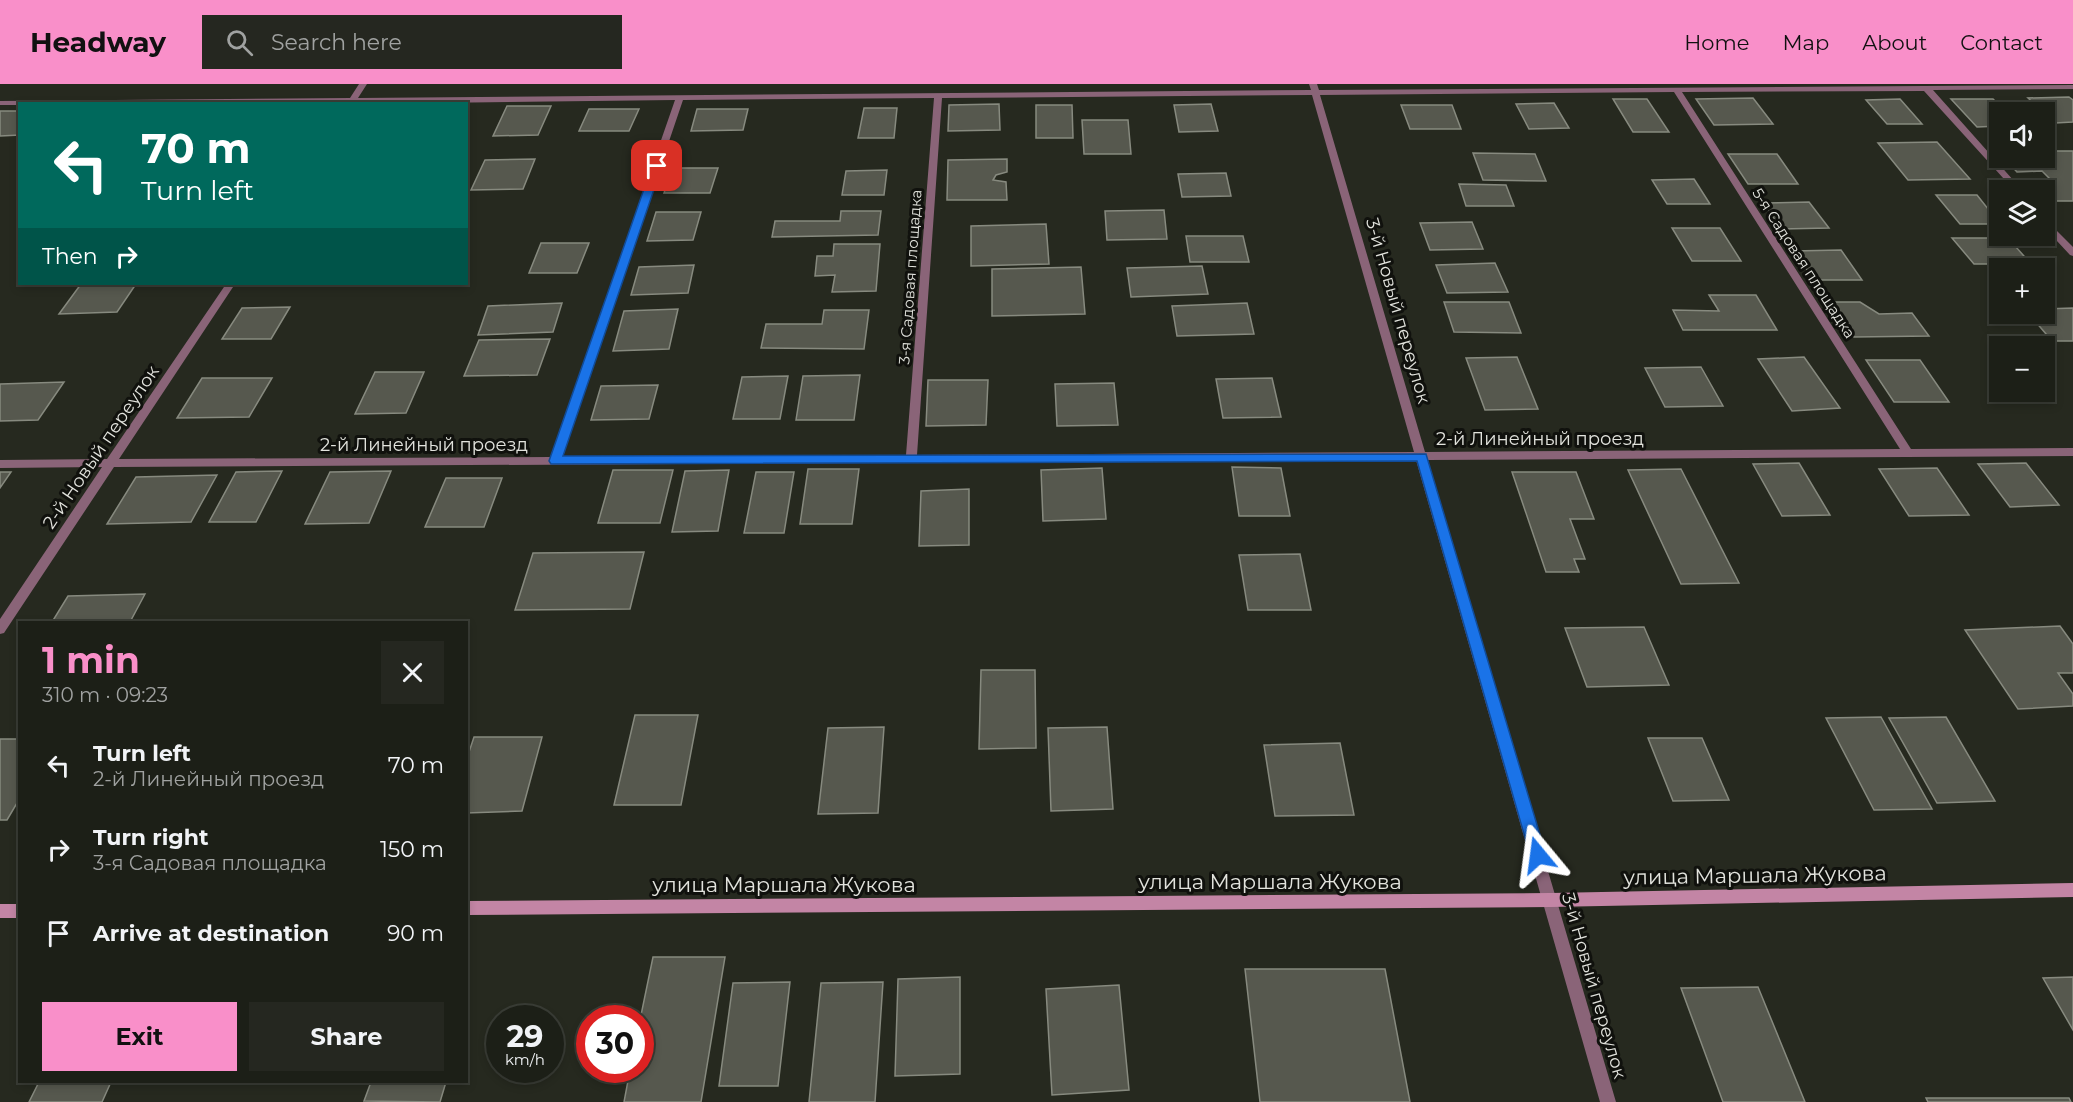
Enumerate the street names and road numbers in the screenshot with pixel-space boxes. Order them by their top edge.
street label: 5-я Садовая площадка [1748,184,1860,342]
street label: 3-я Садовая площадка [894,189,926,365]
street label: 3-й Новый переулок [1361,216,1435,407]
street label: 2-й Новый переулок [38,361,164,533]
street label: 2-й Линейный проезд [1436,428,1644,450]
street label: 2-й Линейный проезд [320,434,528,456]
street label: улица Маршала Жукова [1622,860,1887,890]
street label: улица Маршала Жукова [1137,869,1402,894]
street label: улица Маршала Жукова [651,872,916,897]
street label: 3-й Новый переулок [1557,891,1631,1082]

